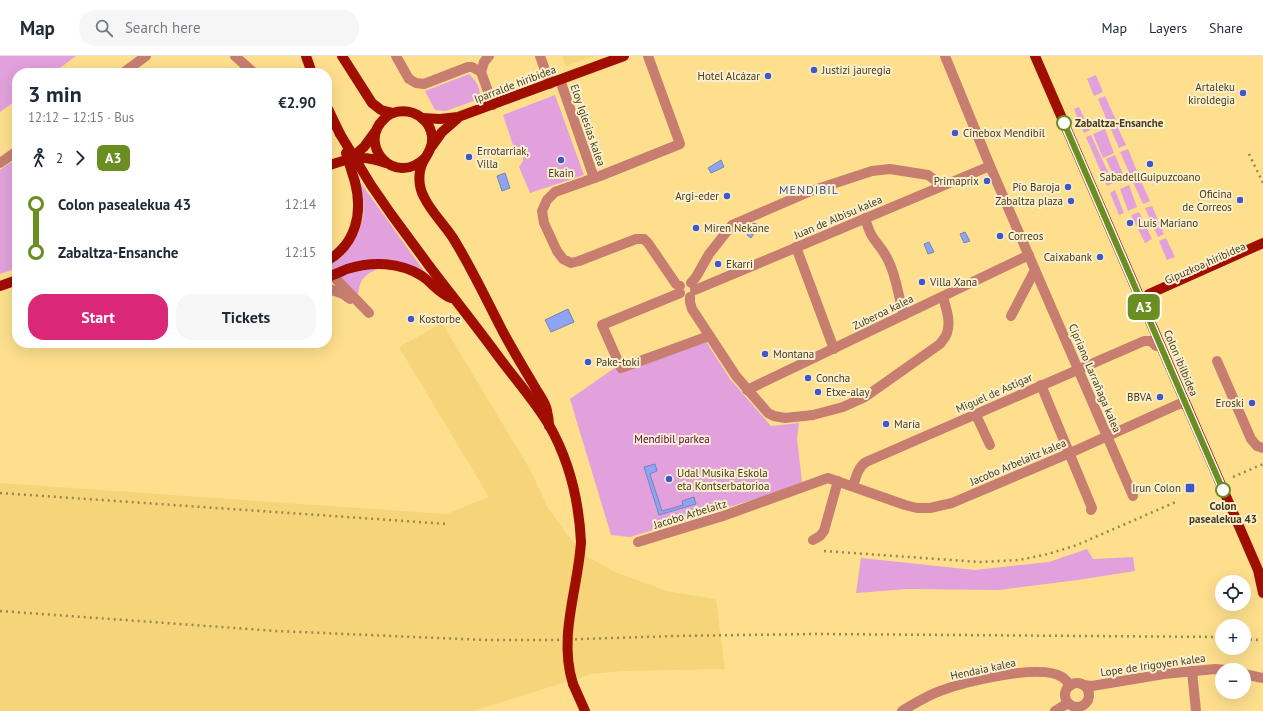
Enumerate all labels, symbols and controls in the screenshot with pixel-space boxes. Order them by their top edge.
search box [79,10,359,46]
text: Map [20,16,55,40]
icon: search [93,17,115,39]
text: Search here [125,18,201,37]
text: Map [1101,19,1127,37]
text: Layers [1149,19,1187,37]
text: Share [1209,19,1243,37]
street label: Iparralde hiribidea [472,62,558,106]
place label: Justizi jauregia [821,63,891,77]
marker: Justizi jauregia [809,65,819,75]
place label: Hotel Alcázar [698,69,760,83]
marker: Hotel Alcázar [763,71,773,81]
text: 3 min [28,80,82,108]
place label: Artaleku kiroldegia [1188,80,1235,107]
street label: Eloy Iglesias kalea [567,82,609,168]
marker: Artaleku kiroldegia [1238,88,1248,98]
text: €2.90 [278,93,316,112]
text: 12:12 – 12:15 · Bus [28,109,134,126]
marker: Zabaltza-Ensanche [1056,115,1072,131]
place label: Zabaltza-Ensanche [1075,116,1164,130]
place label: Cinebox Mendibil [963,126,1046,140]
marker: Cinebox Mendibil [950,128,960,138]
place label: Errotarriak, Villa [476,144,529,171]
icon: walk [28,147,50,169]
icon: forward [69,147,91,169]
text: A3 [105,149,122,167]
text: 2 [56,150,63,167]
marker: Errotarriak, Villa [464,152,474,162]
marker: Ekain [556,155,566,165]
marker: SabadellGuipuzcoano [1145,159,1155,169]
place label: Ekain [548,166,574,180]
place label: SabadellGuipuzcoano [1100,170,1201,184]
place label: Primaprix [934,174,979,188]
marker: Primaprix [982,176,992,186]
place label: Pío Baroja [1013,180,1060,194]
district label: MENDIBIL [779,182,839,197]
marker: Pío Baroja [1063,182,1073,192]
place label: Oficina de Correos [1182,187,1232,214]
place label: Argi-eder [675,189,719,203]
marker: Argi-eder [722,191,732,201]
street label: Juan de Albisu kalea [791,192,884,242]
place label: Zabaltza plaza [995,194,1063,208]
text: Colon pasealekua 43 [58,195,191,214]
marker: Oficina de Correos [1235,195,1245,205]
text: 12:14 [285,196,316,213]
marker: Zabaltza plaza [1066,196,1076,206]
place label: Luis Mariano [1138,216,1198,230]
marker: Luis Mariano [1125,218,1135,228]
place label: Miren Nekane [704,221,770,235]
marker: Miren Nekane [691,223,701,233]
place label: Correos [1008,229,1044,243]
marker: Correos [995,231,1005,241]
street label: Gipuzkoa hiribidea [1162,239,1248,287]
text: Zabaltza-Ensanche [58,243,178,262]
text: 12:15 [285,244,316,261]
place label: Caixabank [1044,250,1093,264]
marker: Caixabank [1095,252,1105,262]
place label: Ekarri [726,257,753,271]
marker: Ekarri [713,259,723,269]
place label: Villa Xana [929,275,977,289]
marker: Villa Xana [917,277,927,287]
street label: Zuberoa kalea [850,291,916,333]
button: Start [28,294,168,340]
button: Tickets [176,294,316,340]
line badge: A3 [1126,294,1162,320]
text: A3 [1136,298,1152,316]
place label: Kostorbe [419,312,461,326]
marker: Kostorbe [406,314,416,324]
street label: Cipriano Larrañaga kalea [1066,322,1124,434]
street label: Colon ibilbidea [1161,328,1201,398]
place label: Montana [773,347,814,361]
marker: Montana [760,349,770,359]
place label: Pake-toki [596,355,640,369]
marker: Pake-toki [583,357,593,367]
street label: Miguel de Astigar [954,370,1035,416]
place label: Concha [816,371,850,385]
marker: Concha [803,373,813,383]
place label: Etxe-alay [826,385,871,399]
marker: Etxe-alay [813,387,823,397]
place label: BBVA [1127,390,1153,404]
marker: BBVA [1155,392,1165,402]
place label: Eroski [1216,396,1244,410]
marker: Eroski [1247,398,1257,408]
place label: María [894,417,920,431]
marker: María [881,419,891,429]
park label: Mendibil parkea [634,432,710,446]
street label: Jacobo Arbelaitz kalea [967,435,1068,489]
place label: Udal Musika Eskola eta Kontserbatorioa [677,466,769,493]
marker: Udal Musika Eskola eta Kontserbatorioa [664,474,674,484]
place label: Irun Colon [1132,481,1181,495]
marker: Irun Colon [1184,482,1196,494]
marker: Colon pasealekua 43 [1215,482,1231,498]
street label: Jacobo Arbelaitz [651,496,728,532]
place label: Colon pasealekua 43 [1189,499,1257,526]
map controls [1215,575,1251,699]
button: locate [1215,575,1251,611]
button: + [1215,619,1251,655]
street label: Lope de Irigoyen kalea [1100,651,1206,679]
street label: Hendaia kalea [949,655,1017,683]
button: − [1215,663,1251,699]

